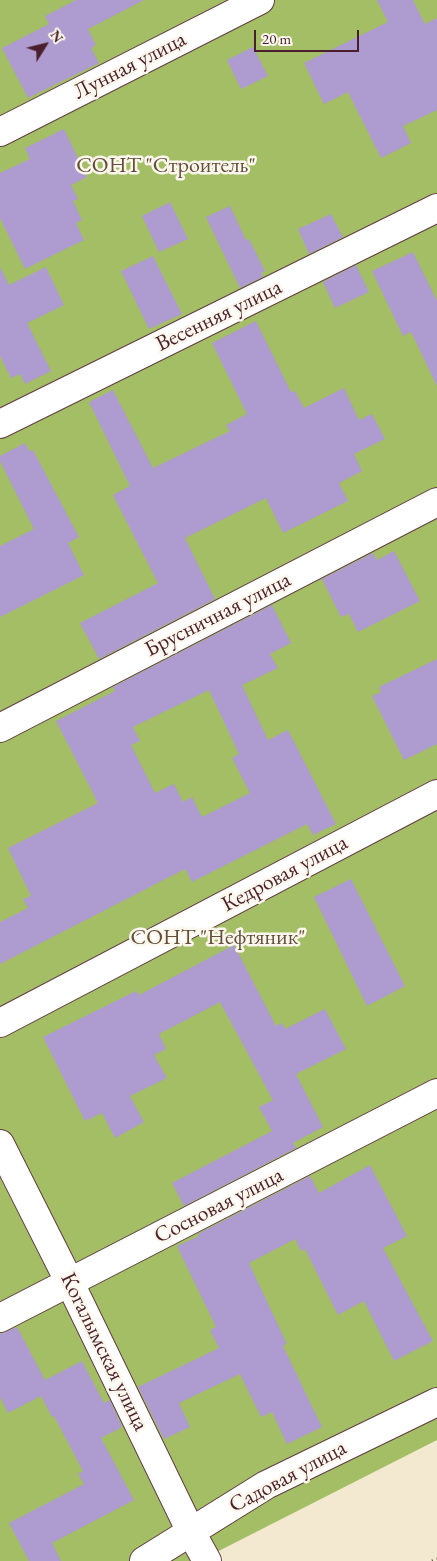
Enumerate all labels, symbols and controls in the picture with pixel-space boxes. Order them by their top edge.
north arrow [20,20,70,70]
scale bar [257,20,362,52]
text: N [47,26,68,46]
street label: Лунная улица [69,26,191,106]
text: 20 m [262,29,291,48]
park label: СОНТ "Строитель" [76,153,256,179]
street label: Весенняя улица [152,274,286,358]
street label: Брусничная улица [141,567,295,663]
street label: Кедровая улица [218,830,352,918]
park label: СОНТ "Нефтяник" [131,925,305,951]
street label: Сосновая улица [150,1162,288,1250]
street label: Когалымская улица [54,1269,154,1435]
street label: Садовая улица [225,1435,351,1519]

